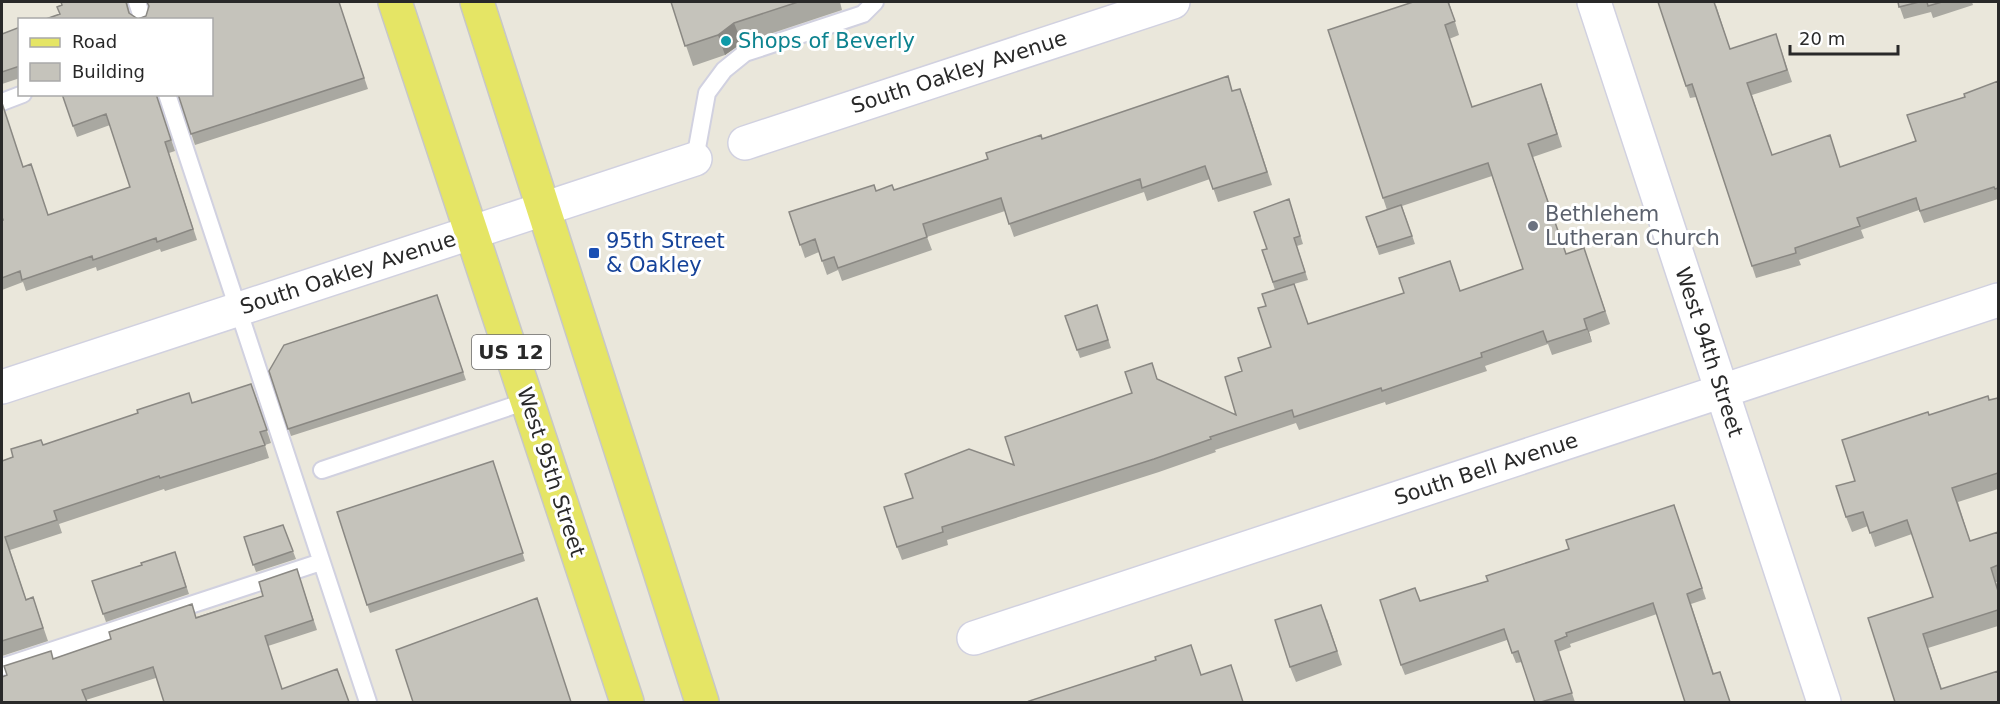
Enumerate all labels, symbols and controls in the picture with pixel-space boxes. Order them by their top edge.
legend [18,18,213,96]
scale bar [1790,18,1898,56]
street label: South Oakley Avenue [848,26,1070,118]
text: 20 m [1799,28,1845,49]
place label: Shops of Beverly [738,29,915,53]
text: Road [72,31,117,52]
marker: Shops of Beverly [719,34,733,48]
text: Building [72,61,145,82]
place label: Bethlehem Lutheran Church [1545,202,1720,250]
marker: Bethlehem Lutheran Church [1526,219,1540,233]
street label: South Oakley Avenue [237,227,459,319]
place label: 95th Street & Oakley [606,229,725,277]
marker: 95th Street & Oakley [587,246,601,260]
street label: West 94th Street [1670,264,1748,440]
road number: US 12 [472,335,550,369]
street label: West 95th Street [512,384,590,560]
street label: South Bell Avenue [1391,428,1581,510]

